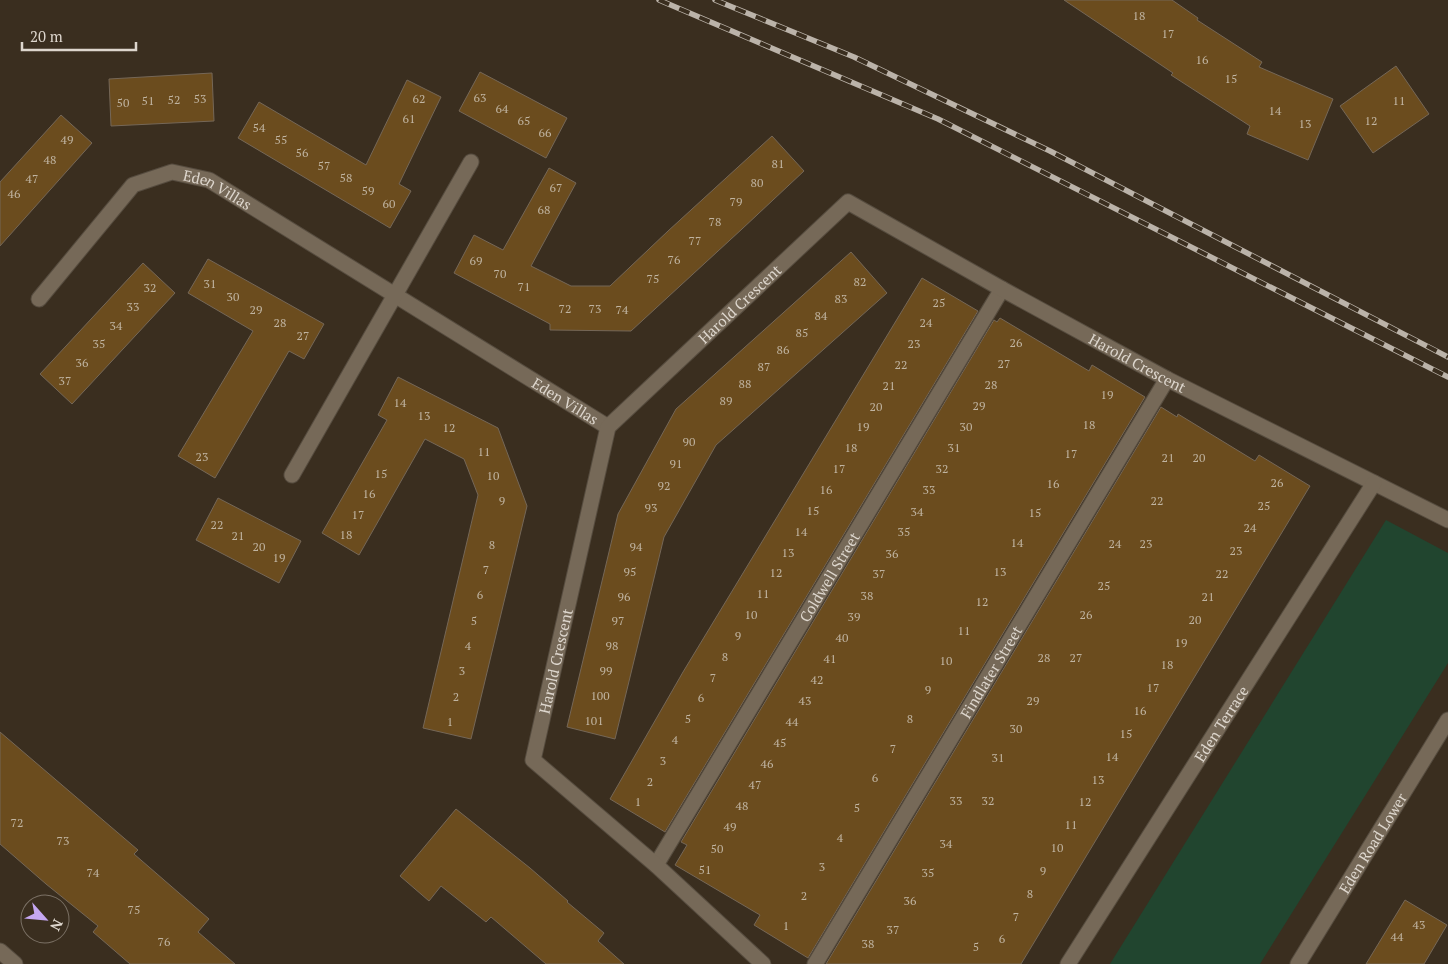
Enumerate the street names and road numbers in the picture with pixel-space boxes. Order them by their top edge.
street label: Eden Villas [181,165,256,214]
street label: Harold Crescent [693,259,786,348]
street label: Harold Crescent [1086,328,1190,397]
street label: Eden Villas [529,373,602,429]
street label: Coldwell Street [794,528,864,626]
street label: Harold Crescent [534,606,577,716]
street label: Findlater Street [955,621,1027,722]
street label: Eden Terrace [1189,682,1253,765]
street label: Eden Road Lower [1334,789,1411,897]

